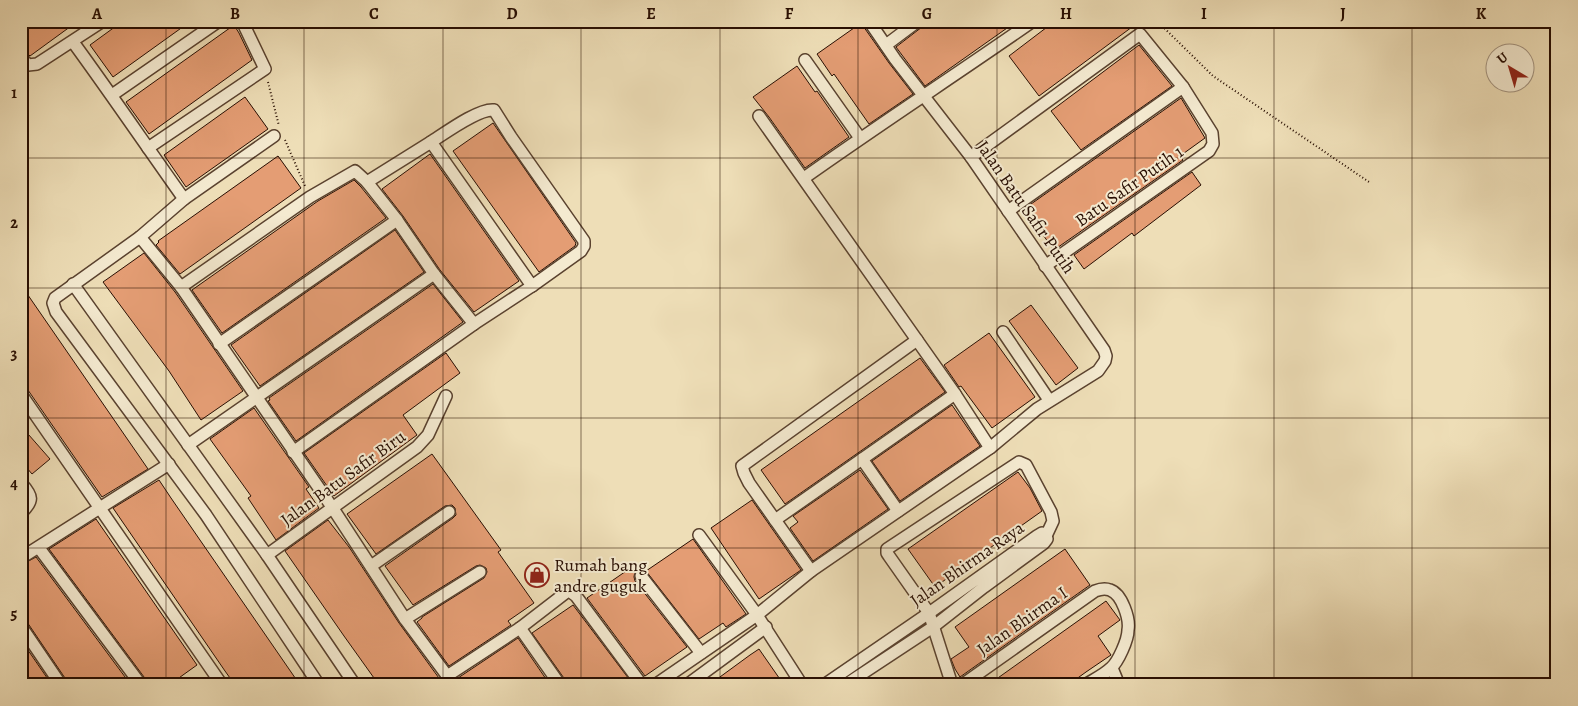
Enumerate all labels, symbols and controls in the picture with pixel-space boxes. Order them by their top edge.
text: A [91,3,103,25]
text: B [230,3,240,25]
text: C [369,3,379,25]
text: D [506,3,518,25]
text: E [646,3,656,25]
text: F [785,3,794,25]
text: G [922,3,932,25]
text: H [1060,3,1072,25]
text: I [1201,3,1207,25]
text: J [1340,3,1346,25]
text: K [1476,3,1487,25]
north arrow [1486,42,1536,92]
text: U [1493,48,1512,68]
text: 1 [11,82,17,104]
street label: Jalan Batu Safir Putih [971,136,1081,279]
street label: Batu Safir Putih 1 [1070,140,1188,232]
text: 2 [10,212,18,234]
text: 3 [11,343,18,365]
street label: Jalan Batu Safir Biru [276,424,411,532]
text: 4 [10,473,18,495]
street label: Jalan Bhirma Raya [905,515,1029,612]
place label: Rumah bang andre guguk [554,553,647,598]
shop icon: Rumah bang andre guguk [524,562,550,588]
street label: Jalan Bhirma I [972,581,1072,661]
text: 5 [11,603,18,625]

